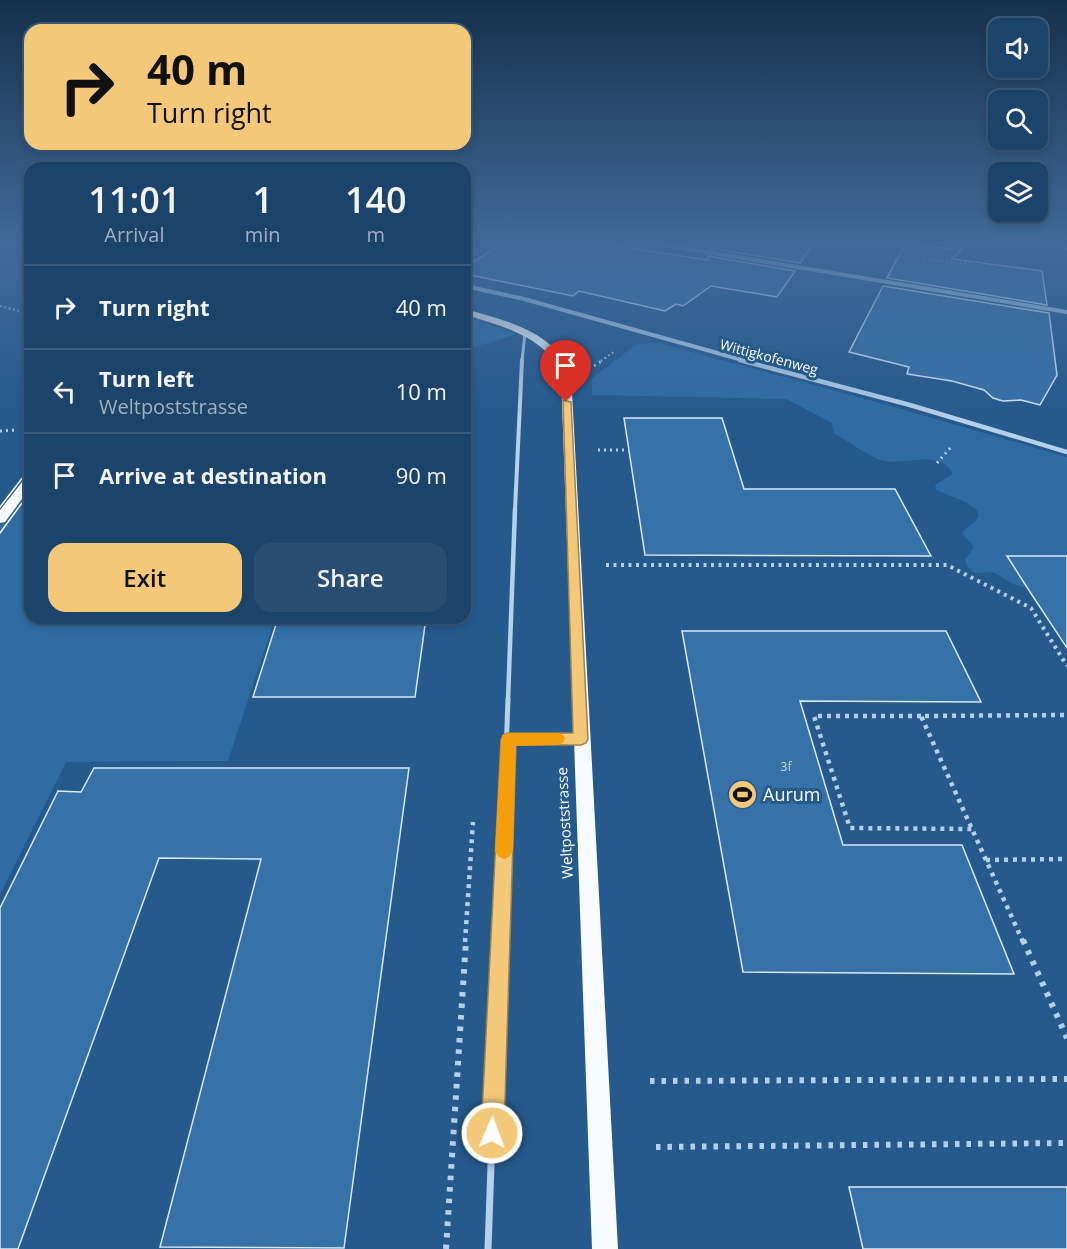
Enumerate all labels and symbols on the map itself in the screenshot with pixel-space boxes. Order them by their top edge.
street label: Wittigkofenweg [718,334,821,379]
pin [540,340,591,402]
house number: 3f [781,758,792,775]
street label: Weltpoststrasse [551,767,577,879]
sports icon: Aurum [726,779,758,811]
place label: Aurum [763,782,820,806]
position arrow [460,1101,524,1165]

